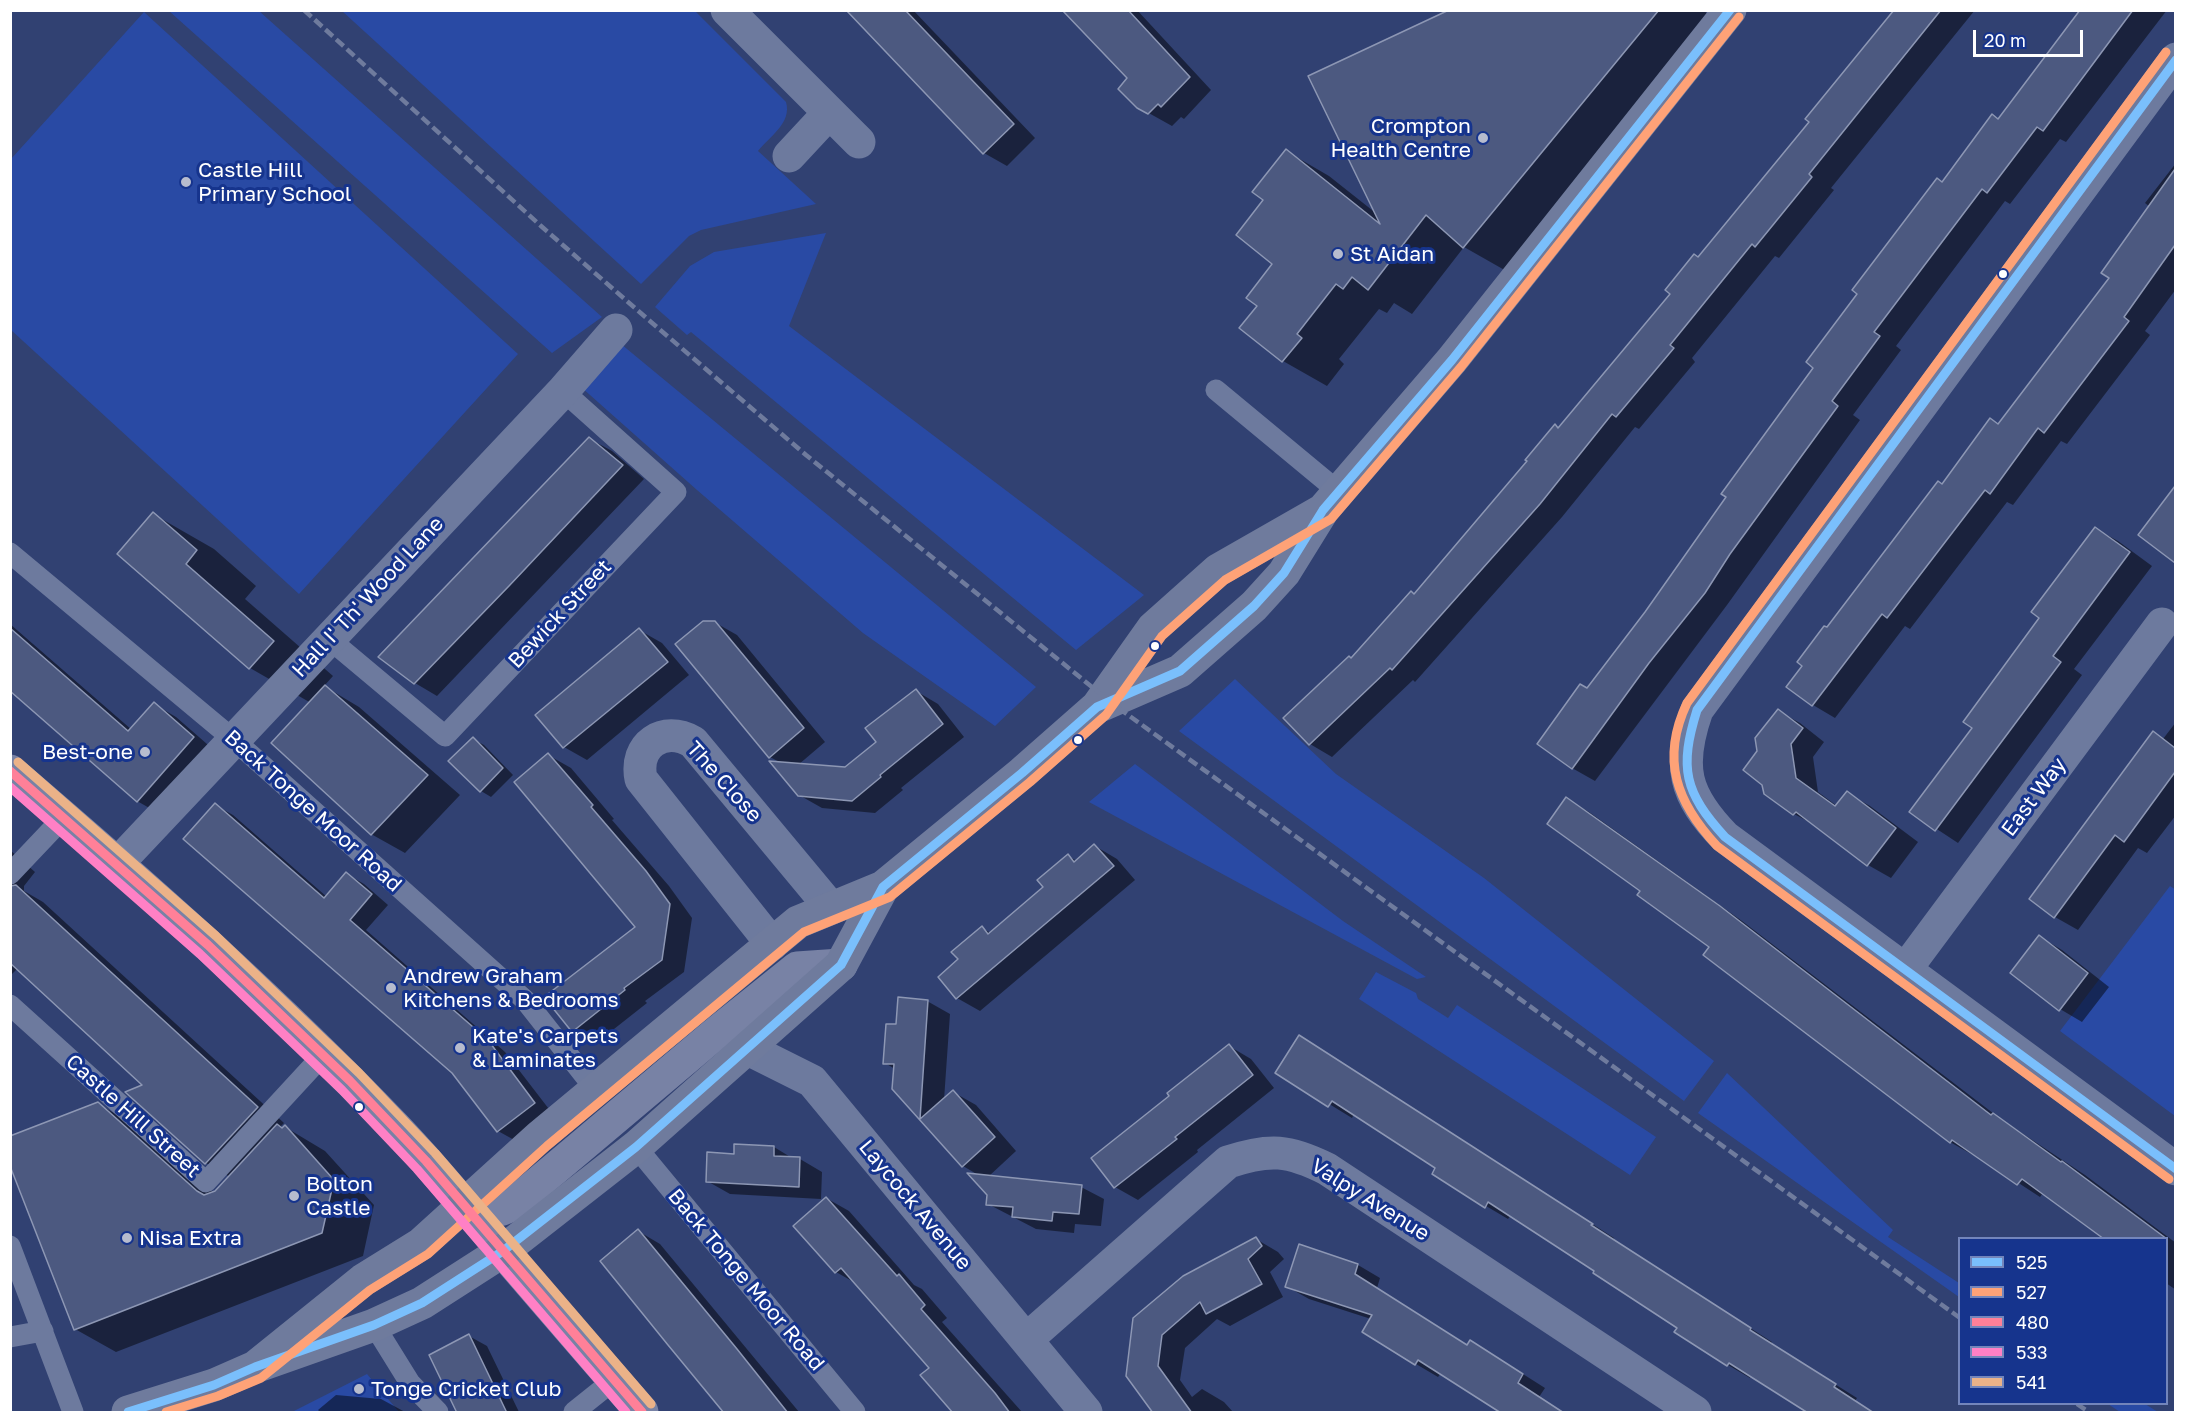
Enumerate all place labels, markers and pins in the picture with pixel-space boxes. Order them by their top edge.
place label: Crompton Health Centre [1330,113,1471,163]
marker: Crompton Health Centre [1476,131,1490,145]
place label: Castle Hill Primary School [198,157,352,207]
marker: Castle Hill Primary School [179,175,193,189]
place label: St Aidan [1350,241,1434,267]
marker: St Aidan [1331,247,1345,261]
unlabelled marker [1997,268,2009,280]
unlabelled marker [1149,640,1161,652]
unlabelled marker [1072,734,1084,746]
place label: Best-one [42,739,133,765]
marker: Best-one [138,745,152,759]
place label: Andrew Graham Kitchens & Bedrooms [403,963,619,1013]
marker: Andrew Graham Kitchens & Bedrooms [384,981,398,995]
place label: Kate's Carpets & Laminates [472,1023,618,1073]
marker: Kate's Carpets & Laminates [453,1041,467,1055]
unlabelled marker [353,1101,365,1113]
place label: Bolton Castle [306,1171,373,1221]
marker: Bolton Castle [287,1189,301,1203]
place label: Nisa Extra [139,1225,242,1251]
marker: Nisa Extra [120,1231,134,1245]
place label: Tonge Cricket Club [371,1376,561,1402]
marker: Tonge Cricket Club [352,1382,366,1396]

